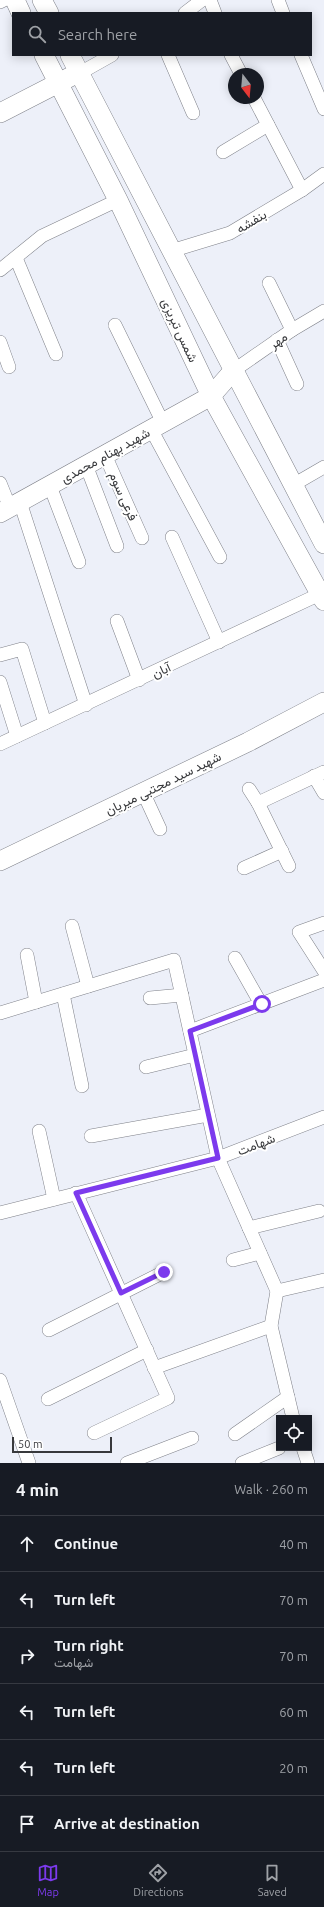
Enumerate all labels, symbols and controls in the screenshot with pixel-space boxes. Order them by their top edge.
search box [12,12,312,56]
icon: search [26,23,48,45]
text: Search here [58,26,137,43]
north arrow [228,68,264,104]
street label: بنفشه [234,207,269,236]
street label: شمس تبریزی [157,296,201,365]
street label: مهر [266,329,291,353]
street label: شهید بهنام محمدی [58,425,153,487]
street label: فرعی سوم [105,469,141,523]
street label: آبان [149,659,174,682]
street label: شهید سید مجتبی میریان [103,749,224,819]
route start [253,995,271,1013]
street label: شهامت [235,1130,277,1159]
route end [155,1263,173,1281]
map controls [276,1415,312,1451]
button: locate [276,1415,312,1451]
scale bar [12,1435,112,1454]
text: 50 m [18,1438,42,1450]
text: 4 min [16,1480,59,1499]
text: Walk · 260 m [234,1482,308,1496]
icon: ahead [16,1533,38,1555]
text: Continue [54,1535,118,1552]
text: 40 m [279,1537,308,1551]
icon: left [16,1589,38,1611]
text: Turn left [54,1591,115,1608]
text: 70 m [279,1593,308,1607]
text: Turn right [54,1637,124,1654]
icon: right [16,1645,38,1667]
text: 70 m [279,1649,308,1663]
text: شهامت [54,1655,93,1669]
icon: left [16,1701,38,1723]
text: Turn left [54,1703,115,1720]
text: 60 m [279,1705,308,1719]
icon: left [16,1757,38,1779]
text: Turn left [54,1759,115,1776]
text: 20 m [279,1761,308,1775]
icon: arrive [16,1813,38,1835]
text: Arrive at destination [54,1815,200,1832]
tab: Map [37,1862,59,1898]
tab: Directions [133,1862,183,1898]
tab: Saved [258,1862,287,1898]

